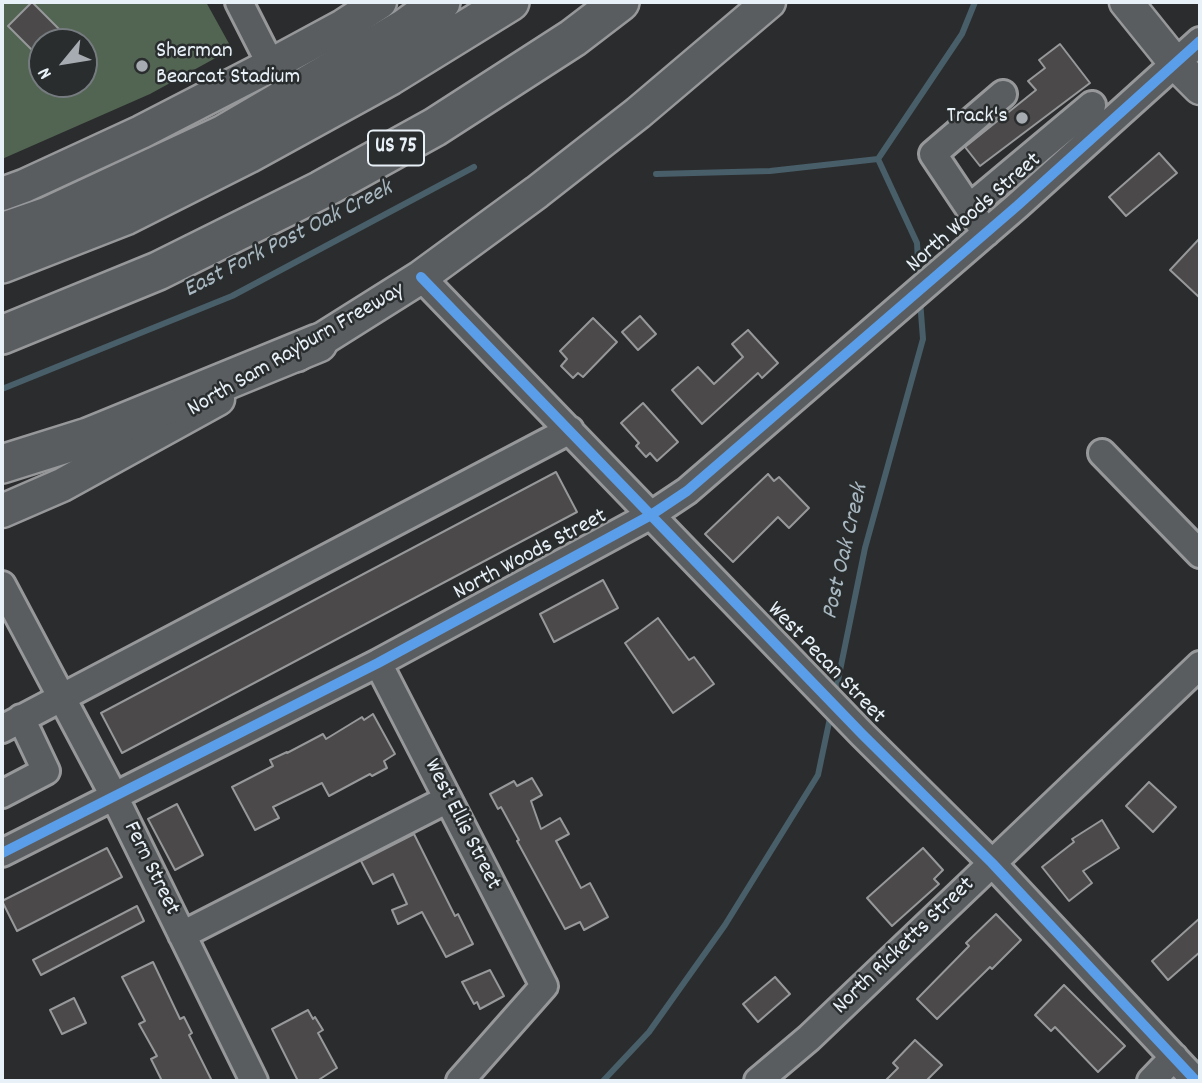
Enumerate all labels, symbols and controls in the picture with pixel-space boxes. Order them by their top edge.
north arrow [28,28,98,98]
place label: Sherman Bearcat Stadium [156,39,300,93]
marker: Sherman Bearcat Stadium [134,58,150,74]
text: N [32,62,60,84]
place label: Track's [947,104,1008,132]
marker: Track's [1014,110,1030,126]
road number: US 75 [368,130,424,166]
street label: North Woods Street [902,148,1048,280]
water label: East Fork Post Oak Creek [180,176,398,306]
street label: North Sam Rayburn Freeway [184,278,410,424]
water label: Post Oak Creek [817,481,877,623]
street label: North Woods Street [450,504,612,608]
street label: West Pecan Street [760,597,890,731]
street label: West Ellis Street [416,755,506,895]
street label: Fern Street [116,818,184,920]
street label: North Ricketts Street [828,872,982,1022]

